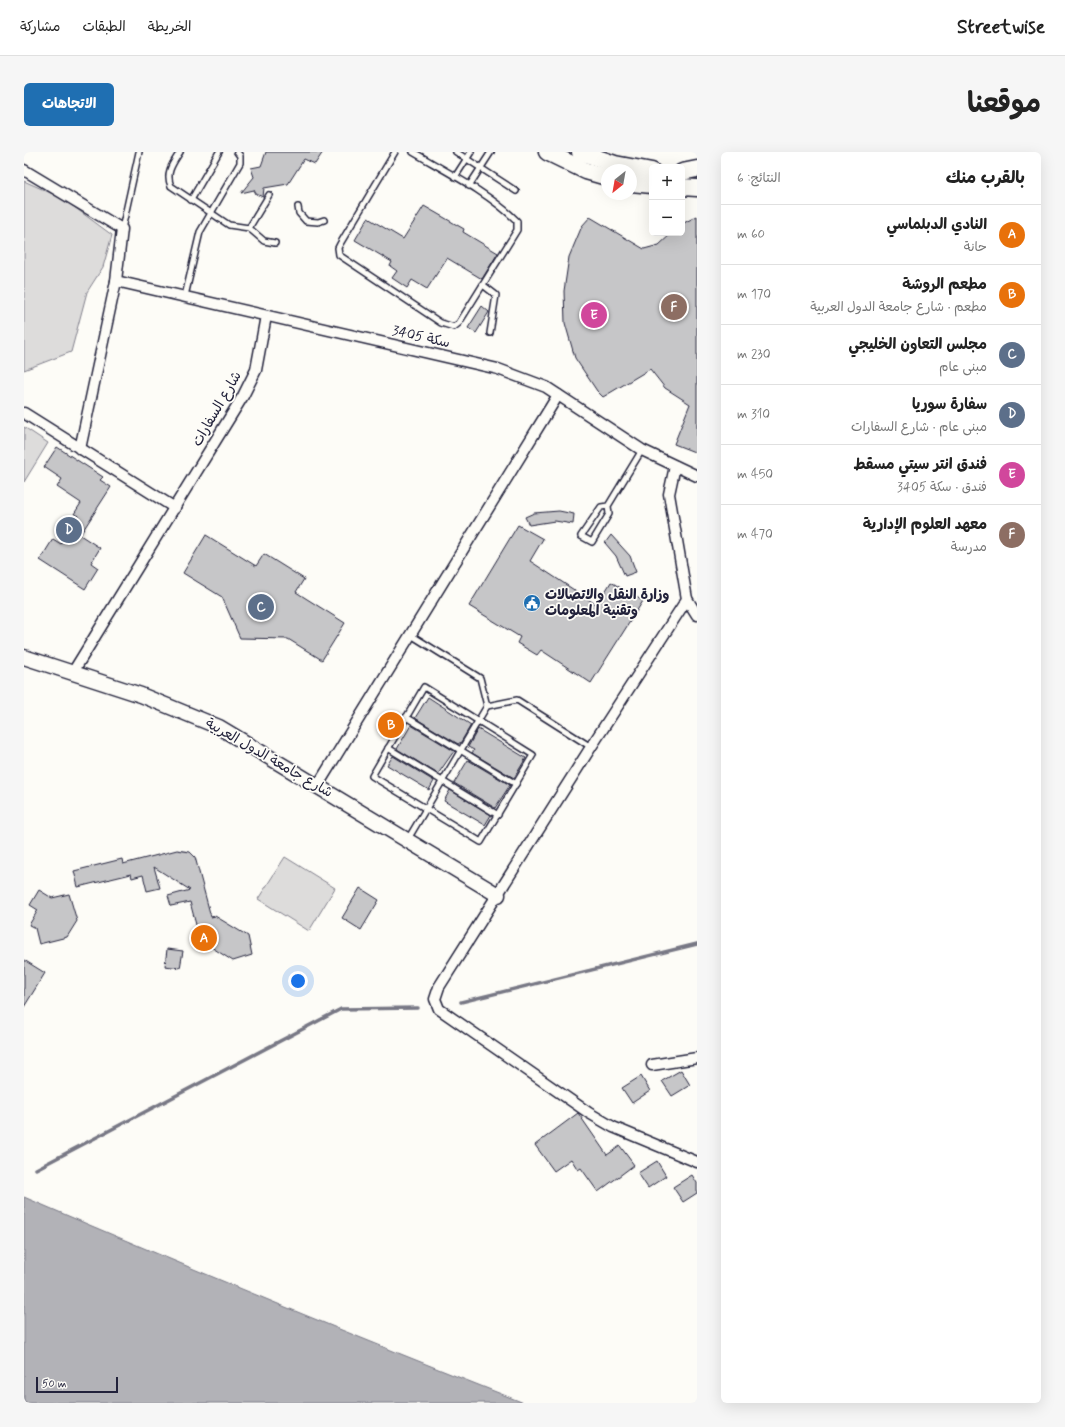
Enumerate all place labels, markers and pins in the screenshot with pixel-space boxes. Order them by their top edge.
pin: F [661,292,687,322]
pin: E [581,300,607,330]
pin: D [56,515,82,545]
place label: وزارة النقل والاتصالات وتقنية المعلومات [545,586,669,620]
pin: C [248,592,274,622]
public building icon: وزارة النقل والاتصالات وتقنية المعلومات [522,593,542,613]
pin: B [378,710,404,740]
pin: A [191,923,217,953]

